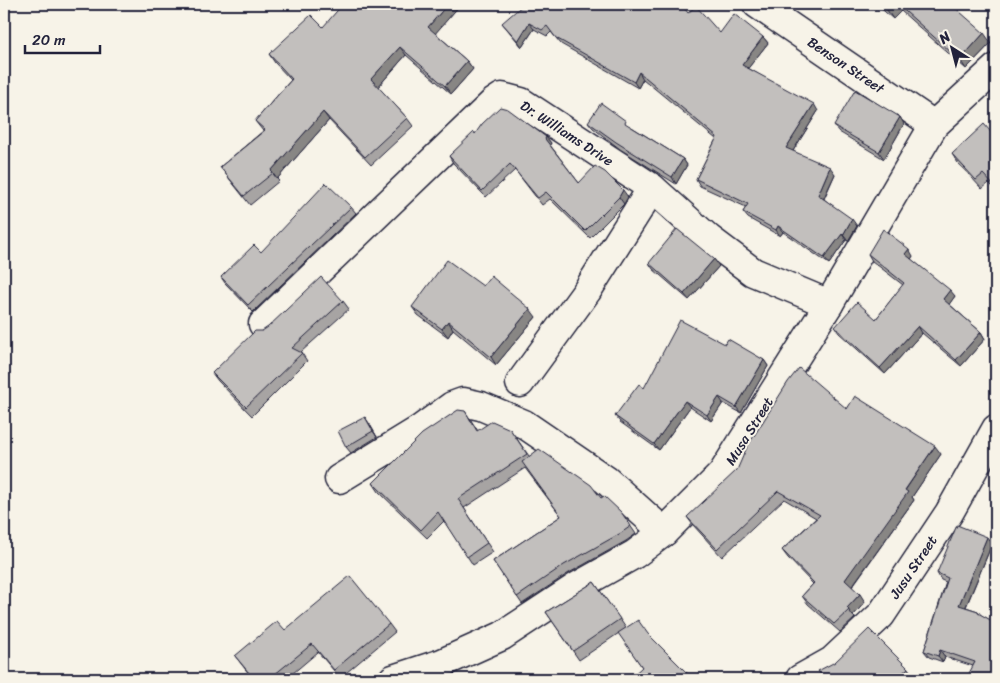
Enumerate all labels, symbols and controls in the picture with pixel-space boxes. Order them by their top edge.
scale bar [25,22,100,54]
north arrow [928,22,978,72]
text: N [933,25,956,51]
text: 20 m [32,27,66,53]
street label: Benson Street [802,30,891,101]
street label: Dr. Williams Drive [515,94,618,173]
street label: Musa Street [718,392,780,470]
street label: Jusu Street [882,530,944,605]

